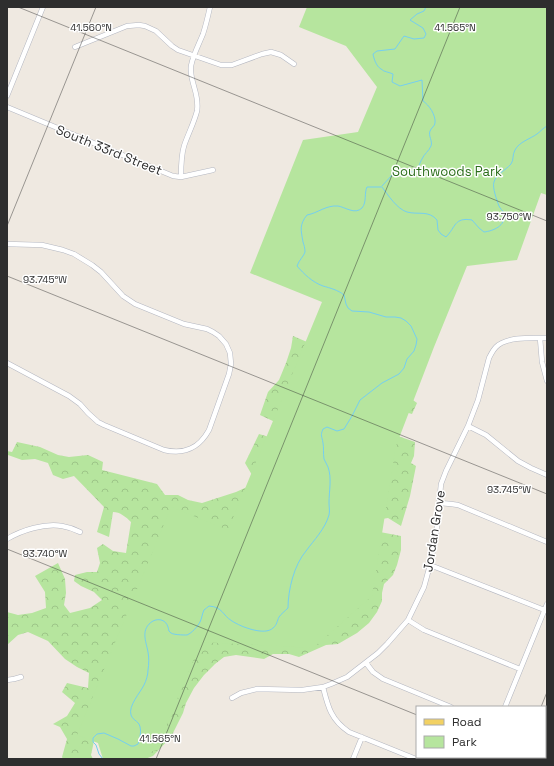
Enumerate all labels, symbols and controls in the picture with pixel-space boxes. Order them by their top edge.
text: 41.560°N [70,21,112,34]
text: 41.565°N [434,21,476,34]
street label: South 33rd Street [53,121,165,179]
park label: Southwoods Park [392,163,502,180]
text: 93.750°W [487,210,532,223]
text: 93.745°W [23,273,67,286]
text: 93.745°W [487,483,531,496]
street label: Jordan Grove [419,489,449,573]
text: 93.740°W [23,547,68,560]
legend [416,706,546,758]
text: Road [452,714,481,730]
text: 41.565°N [139,732,181,745]
text: Park [452,734,477,750]

